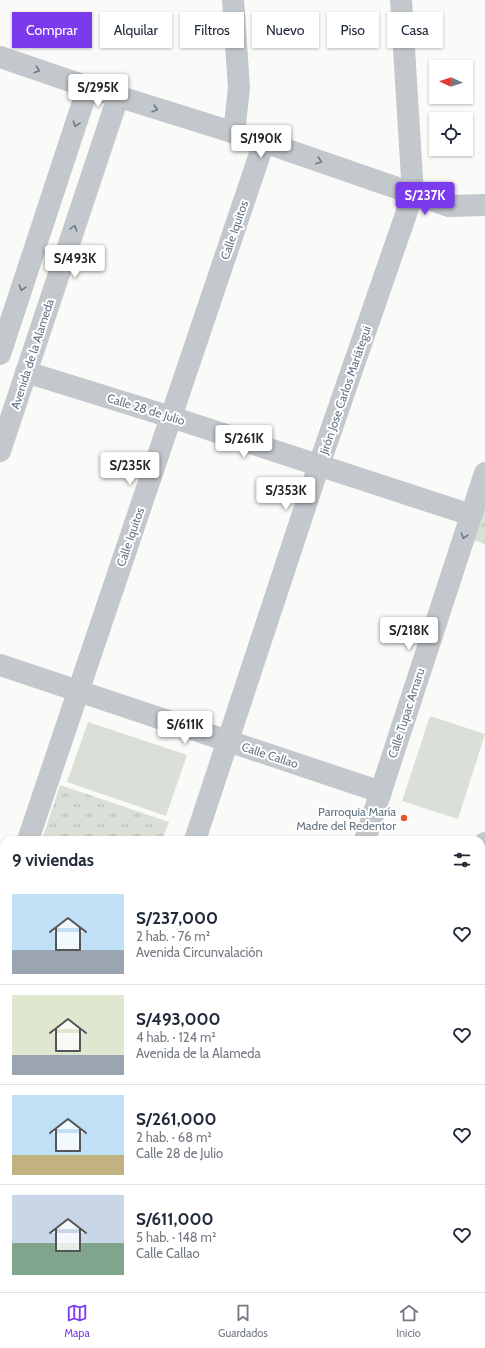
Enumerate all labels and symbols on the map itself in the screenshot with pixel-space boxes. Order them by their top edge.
north arrow [429,60,473,104]
one-way arrow [33,65,40,73]
pin: S/295K [65,74,131,108]
one-way arrow [152,104,159,112]
one-way arrow [72,121,81,128]
pin: S/190K [228,125,294,159]
one-way arrow [315,156,322,165]
pin: S/237K [392,182,458,216]
street label: Calle Iquitos [217,198,251,262]
one-way arrow [70,225,78,232]
pin: S/493K [42,245,108,279]
one-way arrow [18,284,27,291]
street label: Avenida de la Alameda [7,297,57,411]
street label: Jirón Jose Carlos Mariátegui [316,324,374,457]
street label: Calle 28 de Julio [105,390,187,428]
pin: S/261K [211,425,277,459]
pin: S/235K [97,452,163,486]
pin: S/353K [253,477,319,511]
street label: Calle Iquitos [113,505,147,569]
one-way arrow [460,533,469,540]
pin: S/218K [376,617,442,651]
street label: Calle Tupac Amaru [384,666,428,760]
pin: S/611K [152,711,218,745]
street label: Calle Callao [240,739,301,771]
place label: Parroquia María Madre del Redentor [296,804,396,833]
marker: Parroquia María Madre del Redentor [399,813,409,823]

